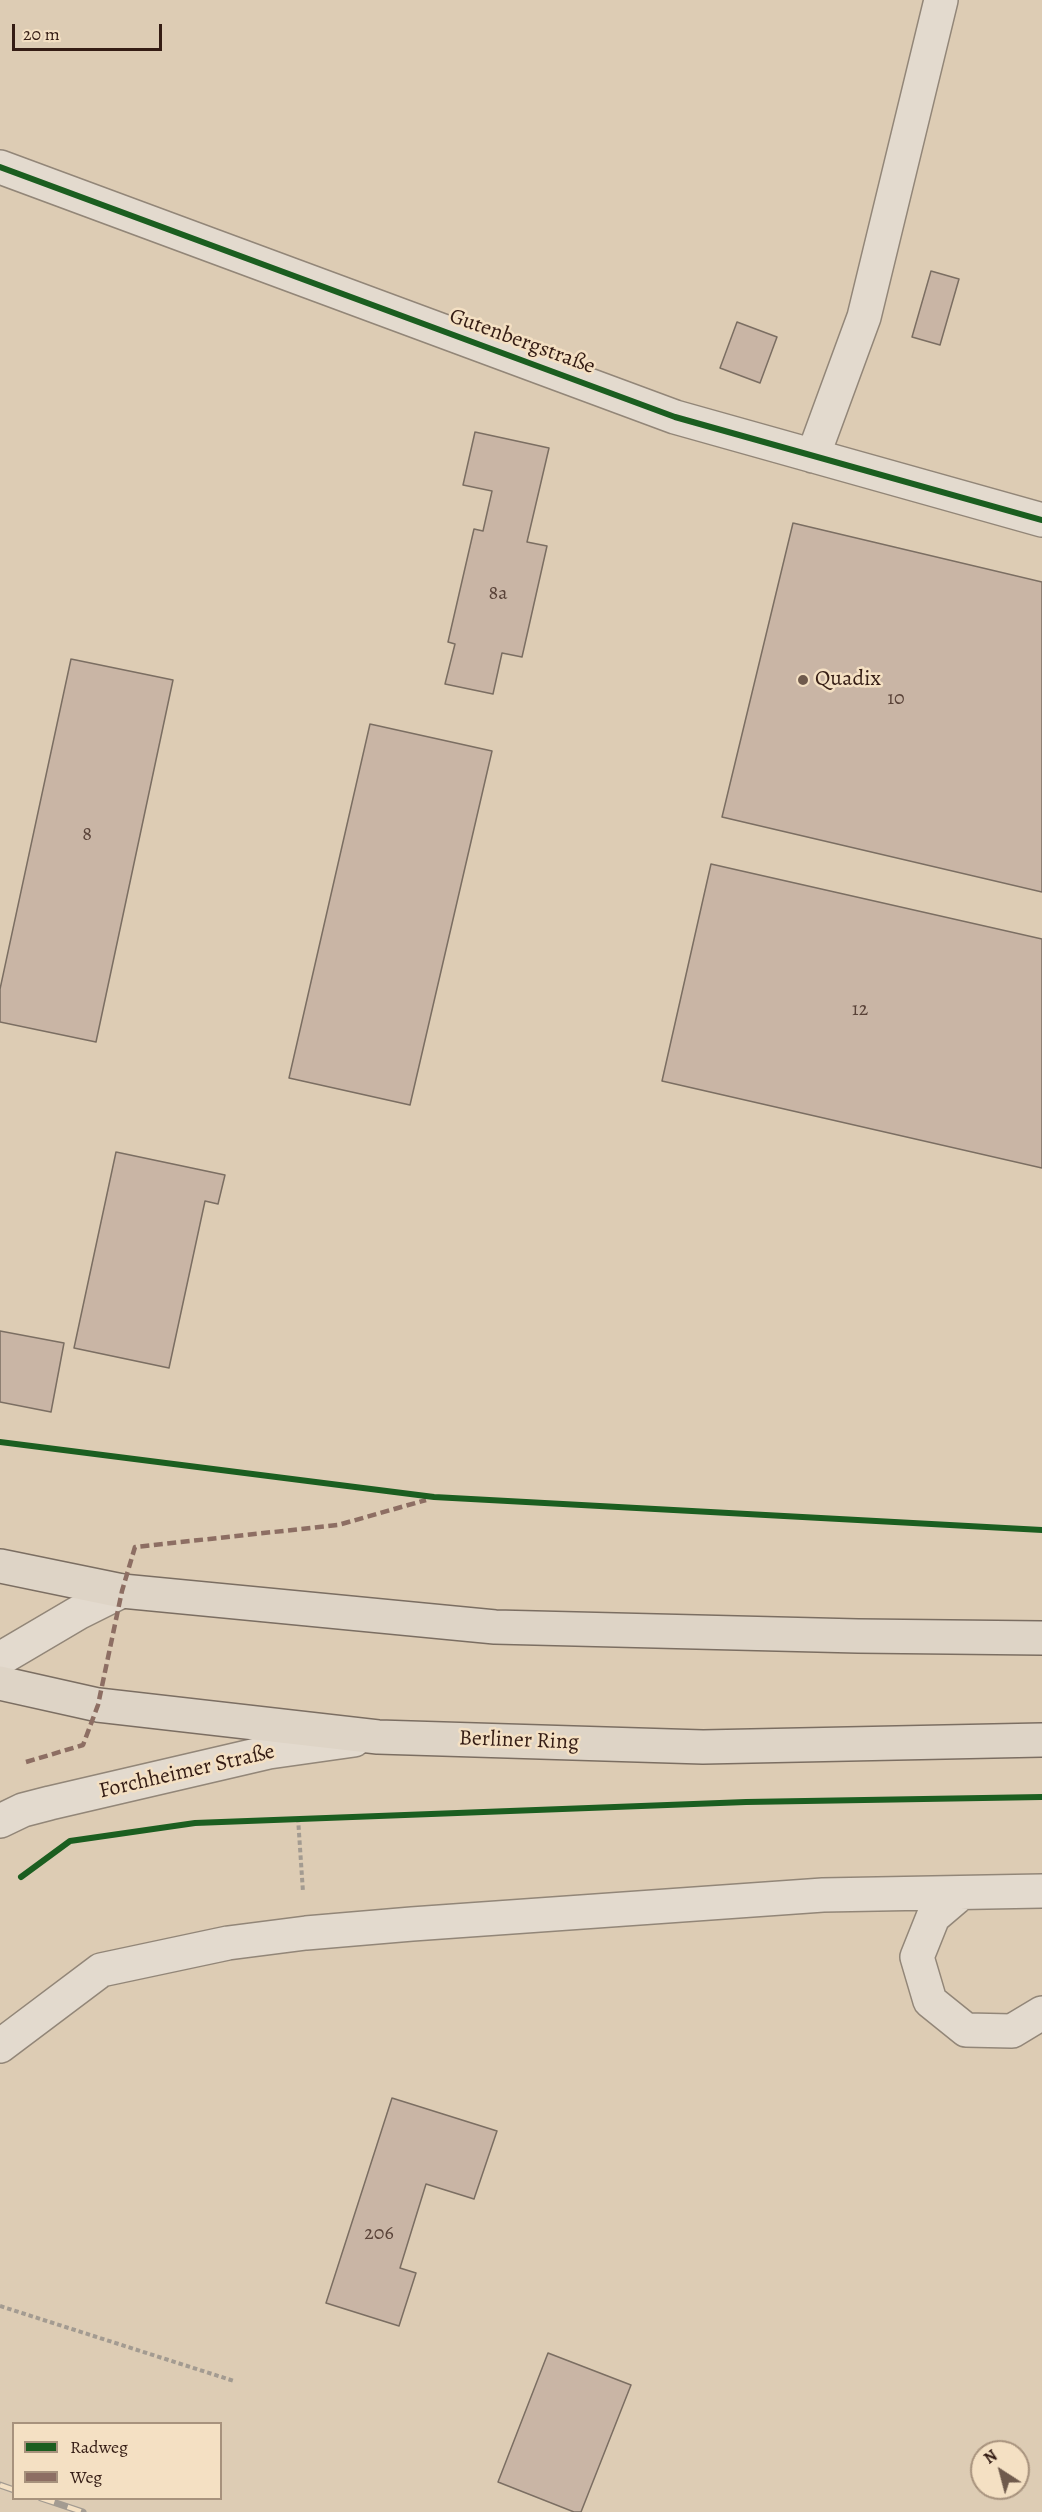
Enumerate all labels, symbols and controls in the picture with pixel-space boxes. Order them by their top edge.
scale bar [15,12,165,50]
text: 20 m [23,22,60,46]
street label: Gutenbergstraße [446,303,598,381]
house number: 8a [488,582,508,606]
place label: Quadix [815,667,881,693]
marker: Quadix [796,673,810,687]
house number: 10 [887,687,905,711]
house number: 8 [82,823,92,847]
house number: 12 [852,998,868,1022]
street label: Berliner Ring [459,1726,579,1756]
street label: Forchheimer Straße [97,1739,277,1805]
house number: 206 [364,2222,394,2246]
legend [12,2422,222,2500]
text: Radweg [70,2435,128,2459]
north arrow [970,2440,1030,2500]
text: N [979,2445,1002,2469]
text: Weg [70,2465,102,2489]

